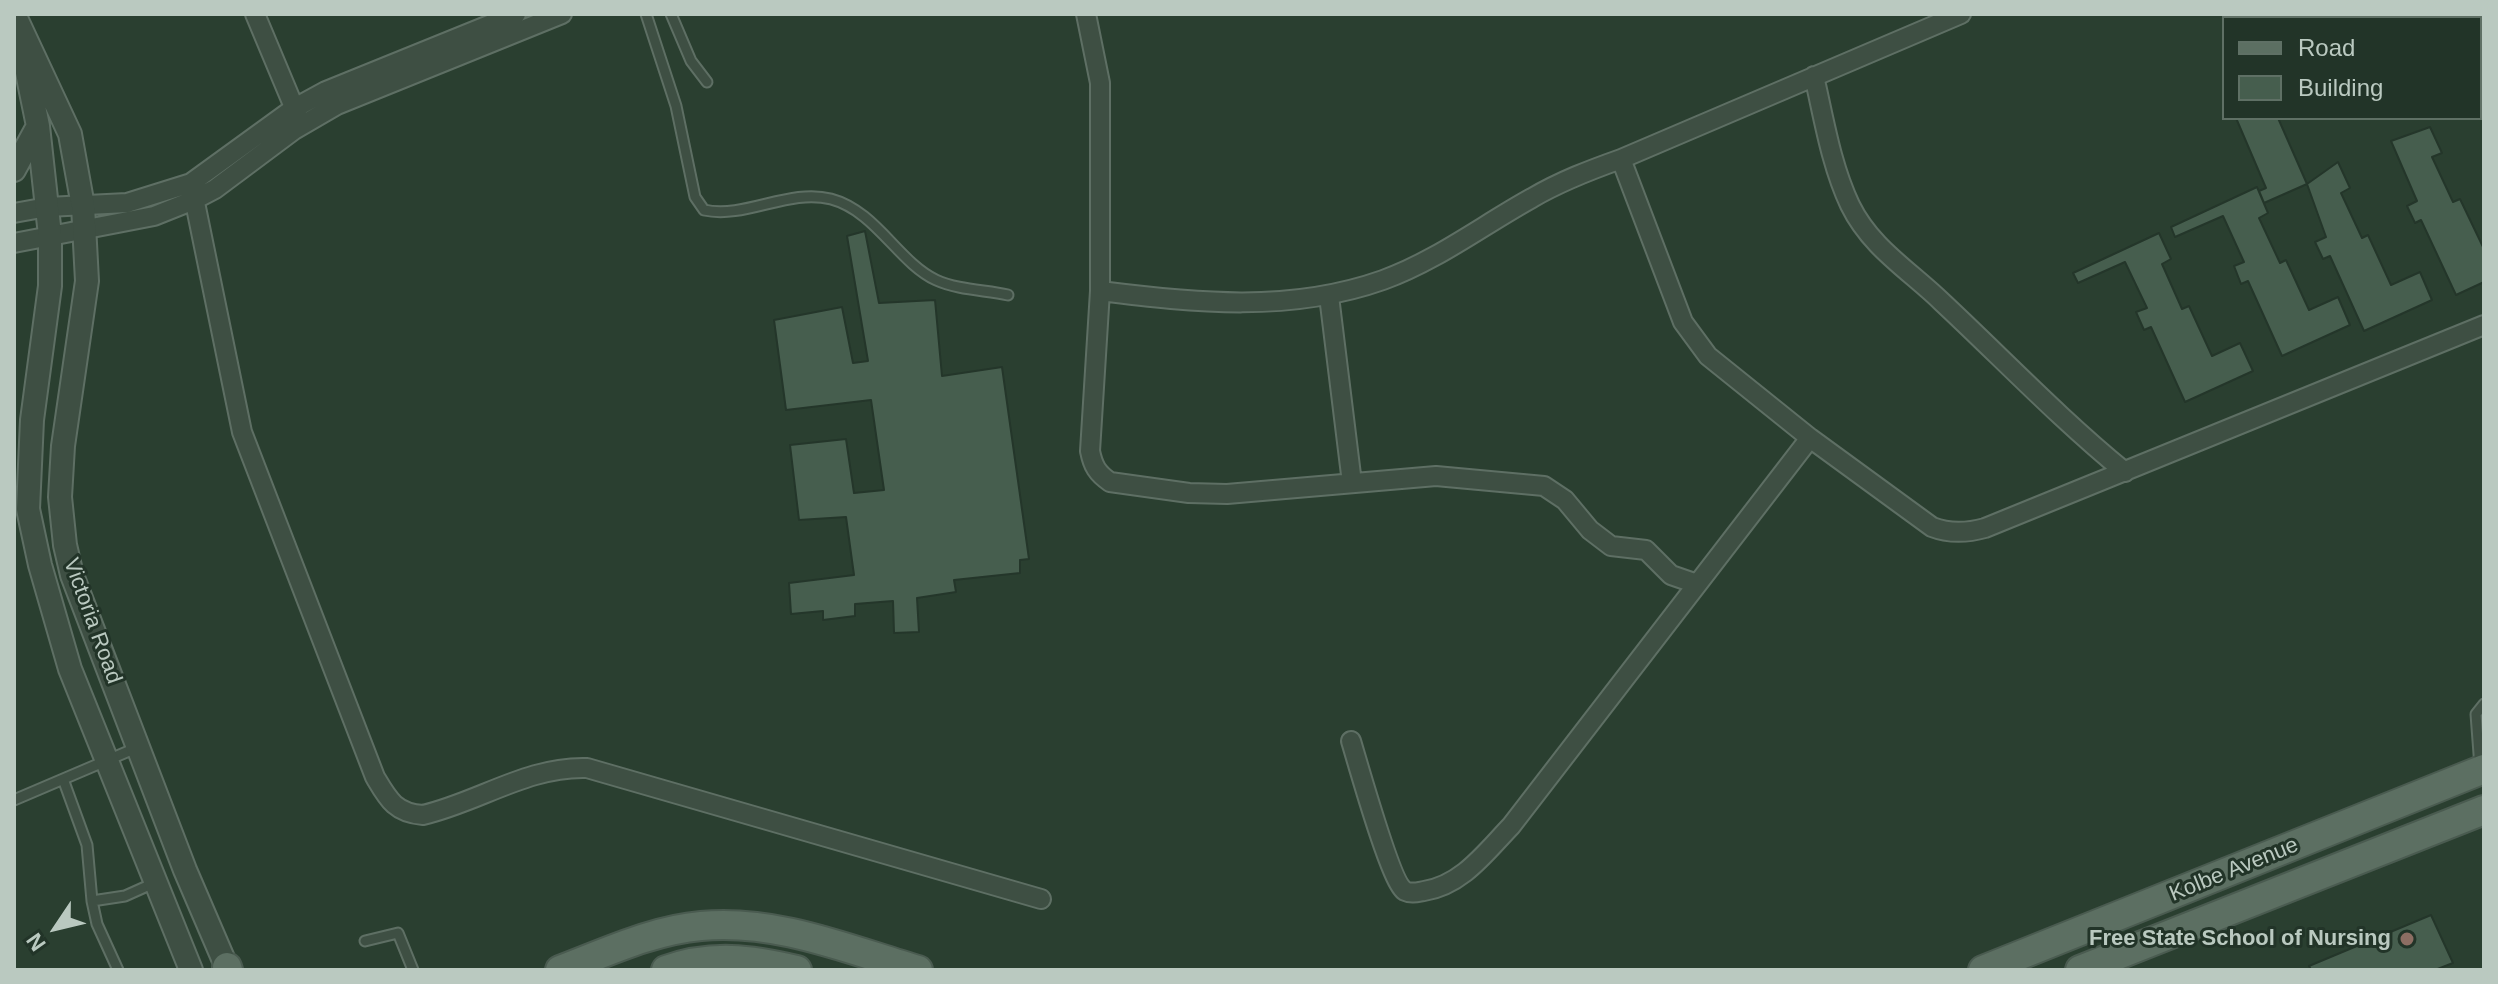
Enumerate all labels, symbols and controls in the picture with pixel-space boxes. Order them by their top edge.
legend [2222,16,2482,120]
text: Road [2298,34,2355,61]
text: Building [2298,74,2383,101]
street label: Victoria Road [57,555,127,687]
street label: Kolbe Avenue [2166,832,2302,908]
north arrow [16,888,96,968]
place label: Free State School of Nursing [2089,926,2391,952]
text: N [21,928,51,956]
marker: Free State School of Nursing [2398,930,2416,948]

